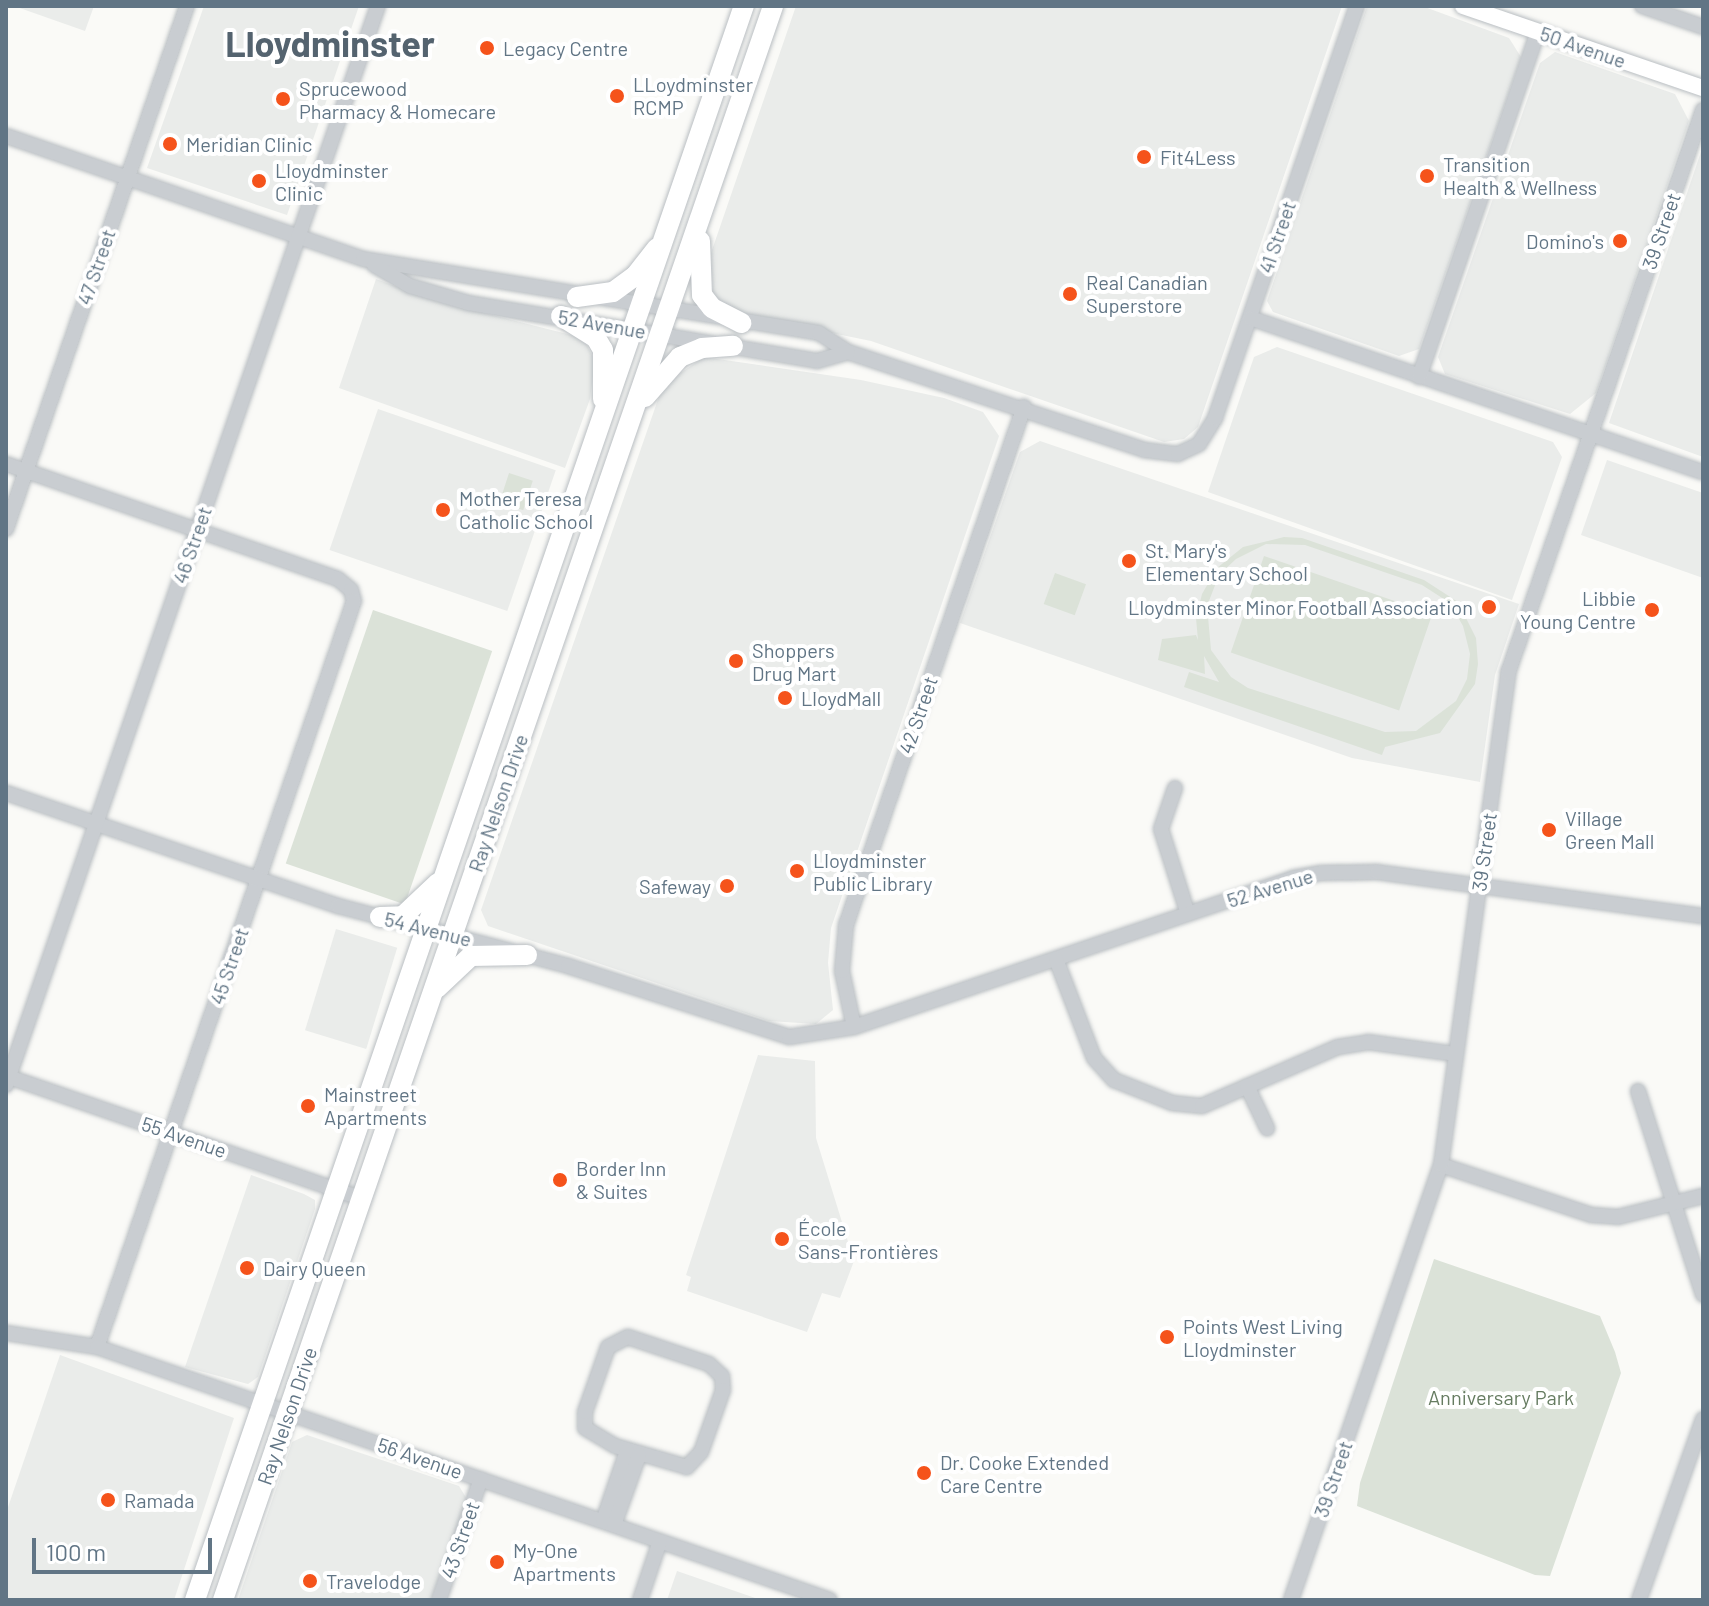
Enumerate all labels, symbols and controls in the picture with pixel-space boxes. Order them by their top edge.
district label: Lloydminster [225,21,435,65]
street label: 50 Avenue [1537,21,1629,73]
place label: Legacy Centre [503,36,628,60]
marker: Legacy Centre [478,39,496,57]
place label: LLoydminster RCMP [633,72,753,119]
place label: Sprucewood Pharmacy & Homecare [299,76,496,123]
marker: LLoydminster RCMP [608,87,626,105]
marker: Sprucewood Pharmacy & Homecare [274,90,292,108]
place label: Meridian Clinic [186,132,312,156]
marker: Meridian Clinic [161,135,179,153]
place label: Fit4Less [1160,145,1236,169]
marker: Fit4Less [1135,148,1153,166]
place label: Transition Health & Wellness [1443,152,1597,199]
place label: Lloydminster Clinic [275,158,388,205]
marker: Transition Health & Wellness [1418,167,1436,185]
marker: Lloydminster Clinic [250,172,268,190]
street label: 39 Street [1637,190,1685,272]
street label: 41 Street [1253,198,1301,276]
street label: 47 Street [72,226,120,308]
place label: Domino's [1526,229,1604,253]
marker: Domino's [1611,232,1629,250]
place label: Real Canadian Superstore [1086,270,1208,317]
marker: Real Canadian Superstore [1061,285,1079,303]
street label: 52 Avenue [556,304,648,344]
place label: Mother Teresa Catholic School [459,486,593,533]
marker: Mother Teresa Catholic School [434,501,452,519]
street label: 46 Street [168,503,216,587]
place label: St. Mary's Elementary School [1145,538,1308,585]
marker: St. Mary's Elementary School [1120,552,1138,570]
place label: Libbie Young Centre [1520,586,1636,633]
place label: Lloydminster Minor Football Association [1128,595,1473,619]
marker: Lloydminster Minor Football Association [1480,598,1498,616]
marker: Libbie Young Centre [1643,601,1661,619]
place label: Shoppers Drug Mart [752,638,836,685]
marker: Shoppers Drug Mart [727,652,745,670]
street label: 42 Street [894,673,942,757]
place label: LloydMall [801,686,881,710]
marker: LloydMall [776,689,794,707]
street label: Ray Nelson Drive [463,731,533,875]
place label: Village Green Mall [1565,806,1654,853]
street label: 39 Street [1467,811,1501,893]
marker: Village Green Mall [1540,821,1558,839]
place label: Lloydminster Public Library [813,848,932,895]
marker: Lloydminster Public Library [788,862,806,880]
street label: 52 Avenue [1224,864,1316,912]
place label: Safeway [639,874,711,898]
marker: Safeway [718,877,736,895]
street label: 54 Avenue [382,907,474,951]
street label: 45 Street [205,924,253,1008]
place label: Mainstreet Apartments [324,1082,427,1129]
marker: Mainstreet Apartments [299,1097,317,1115]
street label: 55 Avenue [138,1111,230,1163]
place label: Border Inn & Suites [576,1156,666,1203]
marker: Border Inn & Suites [551,1171,569,1189]
place label: École Sans-Frontières [798,1216,938,1263]
marker: École Sans-Frontières [773,1230,791,1248]
place label: Dairy Queen [263,1256,366,1280]
marker: Dairy Queen [238,1259,256,1277]
place label: Points West Living Lloydminster [1183,1314,1343,1361]
marker: Points West Living Lloydminster [1158,1328,1176,1346]
street label: Ray Nelson Drive [252,1344,322,1488]
park label: Anniversary Park [1428,1385,1574,1409]
street label: 56 Avenue [374,1432,466,1484]
street label: 39 Street [1309,1438,1357,1520]
place label: Dr. Cooke Extended Care Centre [940,1450,1109,1497]
marker: Dr. Cooke Extended Care Centre [915,1464,933,1482]
place label: Ramada [124,1488,194,1512]
marker: Ramada [99,1491,117,1509]
street label: 43 Street [436,1498,484,1582]
scale bar [36,1522,216,1572]
text: 100 m [46,1537,106,1566]
place label: My-One Apartments [513,1538,616,1585]
marker: My-One Apartments [488,1553,506,1571]
place label: Travelodge [326,1569,421,1593]
marker: Travelodge [301,1572,319,1590]

